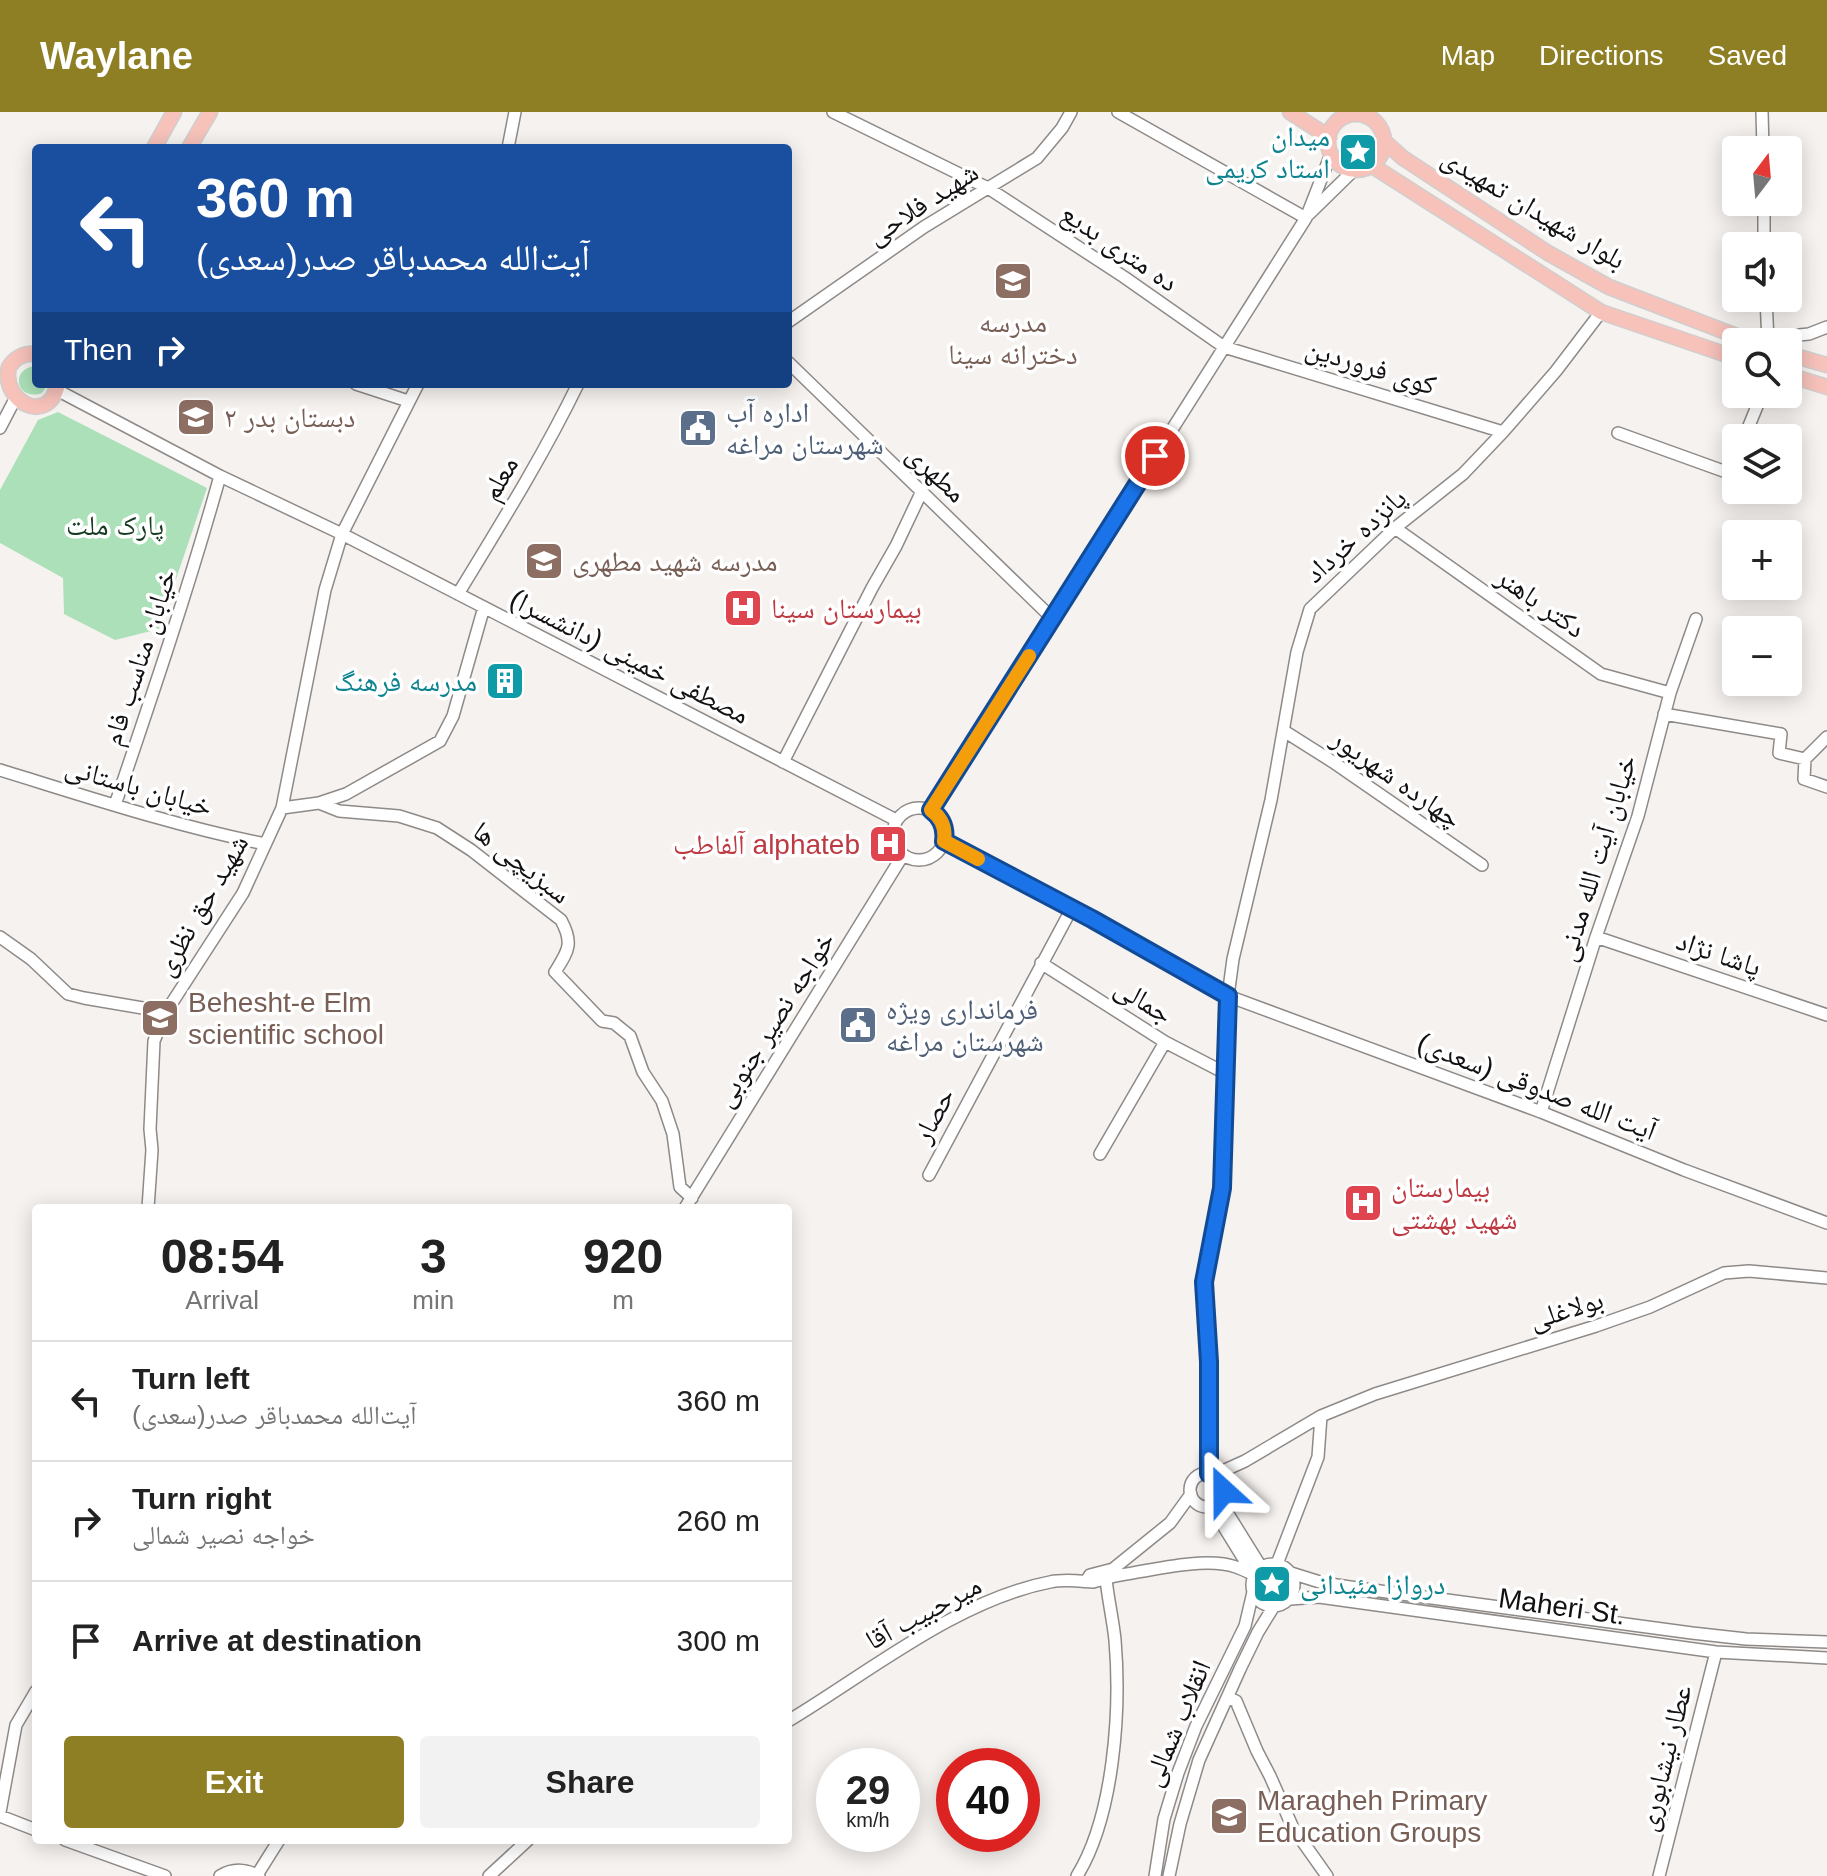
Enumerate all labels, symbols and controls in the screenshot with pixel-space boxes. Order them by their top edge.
text: Waylane [40,35,193,77]
text: Map [1441,40,1495,71]
text: Directions [1539,40,1664,71]
text: Saved [1708,40,1787,71]
place label: میدان استاد کریمی [1205,121,1330,186]
place icon: میدان استاد کریمی [1337,131,1379,173]
north arrow [1722,136,1802,216]
map controls [1722,136,1802,696]
street label: بلوار شهیدان تمهیدی [1436,141,1631,276]
street label: شهید فلاحی [861,156,985,252]
text: 360 m [196,166,355,229]
icon: left [64,176,168,280]
street label: ده متری بدیع [1054,197,1184,299]
button: sound [1722,232,1802,312]
text: آیت‌الله محمدباقر صدر(سعدی) [196,237,590,278]
school or university icon: مدرسه دخترانه سینا [992,260,1034,302]
place label: مدرسه دخترانه سینا [948,307,1078,370]
icon: right [148,328,192,372]
button: search [1722,328,1802,408]
street label: کوی فروردین [1301,332,1440,403]
text: Then [64,333,132,366]
school or university icon: دبستان بدر ۲ [175,396,217,438]
place label: اداره آب شهرستان مراغه [726,397,884,461]
place label: دبستان بدر ۲ [224,402,355,434]
public building icon: اداره آب شهرستان مراغه [677,407,719,449]
pin [1121,422,1189,490]
button: layers [1722,424,1802,504]
icon: arrive [1133,434,1177,478]
street label: مطهری [900,438,972,509]
street label: معلم [475,451,527,507]
street label: پانزده خرداد [1298,482,1413,590]
park label: پارک ملت [66,510,164,542]
button: + [1722,520,1802,600]
school or university icon: مدرسه شهید مطهری [523,540,565,582]
place label: مدرسه شهید مطهری [572,546,778,578]
street label: دکتر باهنر [1490,560,1591,644]
street label: خیابان مناسب فام [96,565,185,750]
street label: مصطفی خمینی (دانشسرا) [504,583,755,732]
hospital icon: بیمارستان سینا [722,587,764,629]
place label: بیمارستان سینا [771,593,922,625]
button: − [1722,616,1802,696]
building icon: مدرسه فرهنگ [484,660,526,702]
place label: مدرسه فرهنگ [334,666,477,697]
street label: چهارده شهریور [1325,722,1467,835]
street label: خیابان باستانی [61,751,216,824]
street label: خیابان آیت الله مدنی [1550,751,1644,965]
street label: سبزیچی ها [466,815,576,911]
hospital icon: آلفاطب alphateb [867,823,909,865]
street label: شهید حق نظری [149,829,256,982]
place label: آلفاطب alphateb [673,829,860,860]
street label: پاشا نژاد [1672,925,1765,983]
street label: خواجه نصیر جنوبی [708,926,842,1114]
street label: جمالی [1108,971,1178,1032]
place label: Behesht-e Elm scientific school [188,987,384,1050]
place label: فرمانداری ویژه شهرستان مراغه [886,994,1044,1058]
school or university icon: Behesht-e Elm scientific school [139,997,181,1039]
public building icon: فرمانداری ویژه شهرستان مراغه [837,1004,879,1046]
street label: آیت الله صدوقی (سعدی) [1412,1027,1661,1148]
street label: حصار [906,1083,961,1149]
place label: بیمارستان شهید بهشتی [1391,1172,1517,1237]
hospital icon: بیمارستان شهید بهشتی [1342,1182,1384,1224]
text: 08:54 [161,1230,284,1283]
text: 3 [420,1230,447,1283]
text: 920 [583,1230,663,1283]
street label: بولاغلی [1525,1284,1607,1337]
text: Arrival [185,1285,259,1315]
text: min [412,1285,454,1315]
text: m [612,1285,634,1315]
text: Turn left [132,1362,250,1395]
icon: left [64,1379,108,1423]
text: 360 m [677,1384,760,1417]
text: آیت‌الله محمدباقر صدر(سعدی) [132,1400,416,1430]
position arrow [1182,1449,1266,1533]
text: Turn right [132,1482,271,1515]
icon: right [64,1499,108,1543]
text: 260 m [677,1504,760,1537]
text: خواجه نصیر شمالی [132,1520,315,1550]
place icon: دروازا مئیدانی [1251,1563,1293,1605]
street label: میرحبیب آقا [860,1569,987,1656]
place label: دروازا مئیدانی [1300,1569,1445,1602]
street label: Maheri St. [1497,1582,1627,1631]
icon: arrive [64,1619,108,1663]
text: Arrive at destination [132,1624,422,1657]
text: 300 m [677,1624,760,1657]
street label: انقلاب شمالی [1136,1656,1219,1792]
street label: عطار نیشابوری [1631,1682,1699,1835]
button: Exit [64,1736,404,1828]
button: Share [420,1736,760,1828]
speed limit sign: 40 [936,1748,1040,1852]
text: 29 [846,1768,890,1812]
place label: Maragheh Primary Education Groups [1257,1785,1487,1848]
school or university icon: Maragheh Primary Education Groups [1208,1795,1250,1837]
text: km/h [846,1809,890,1831]

